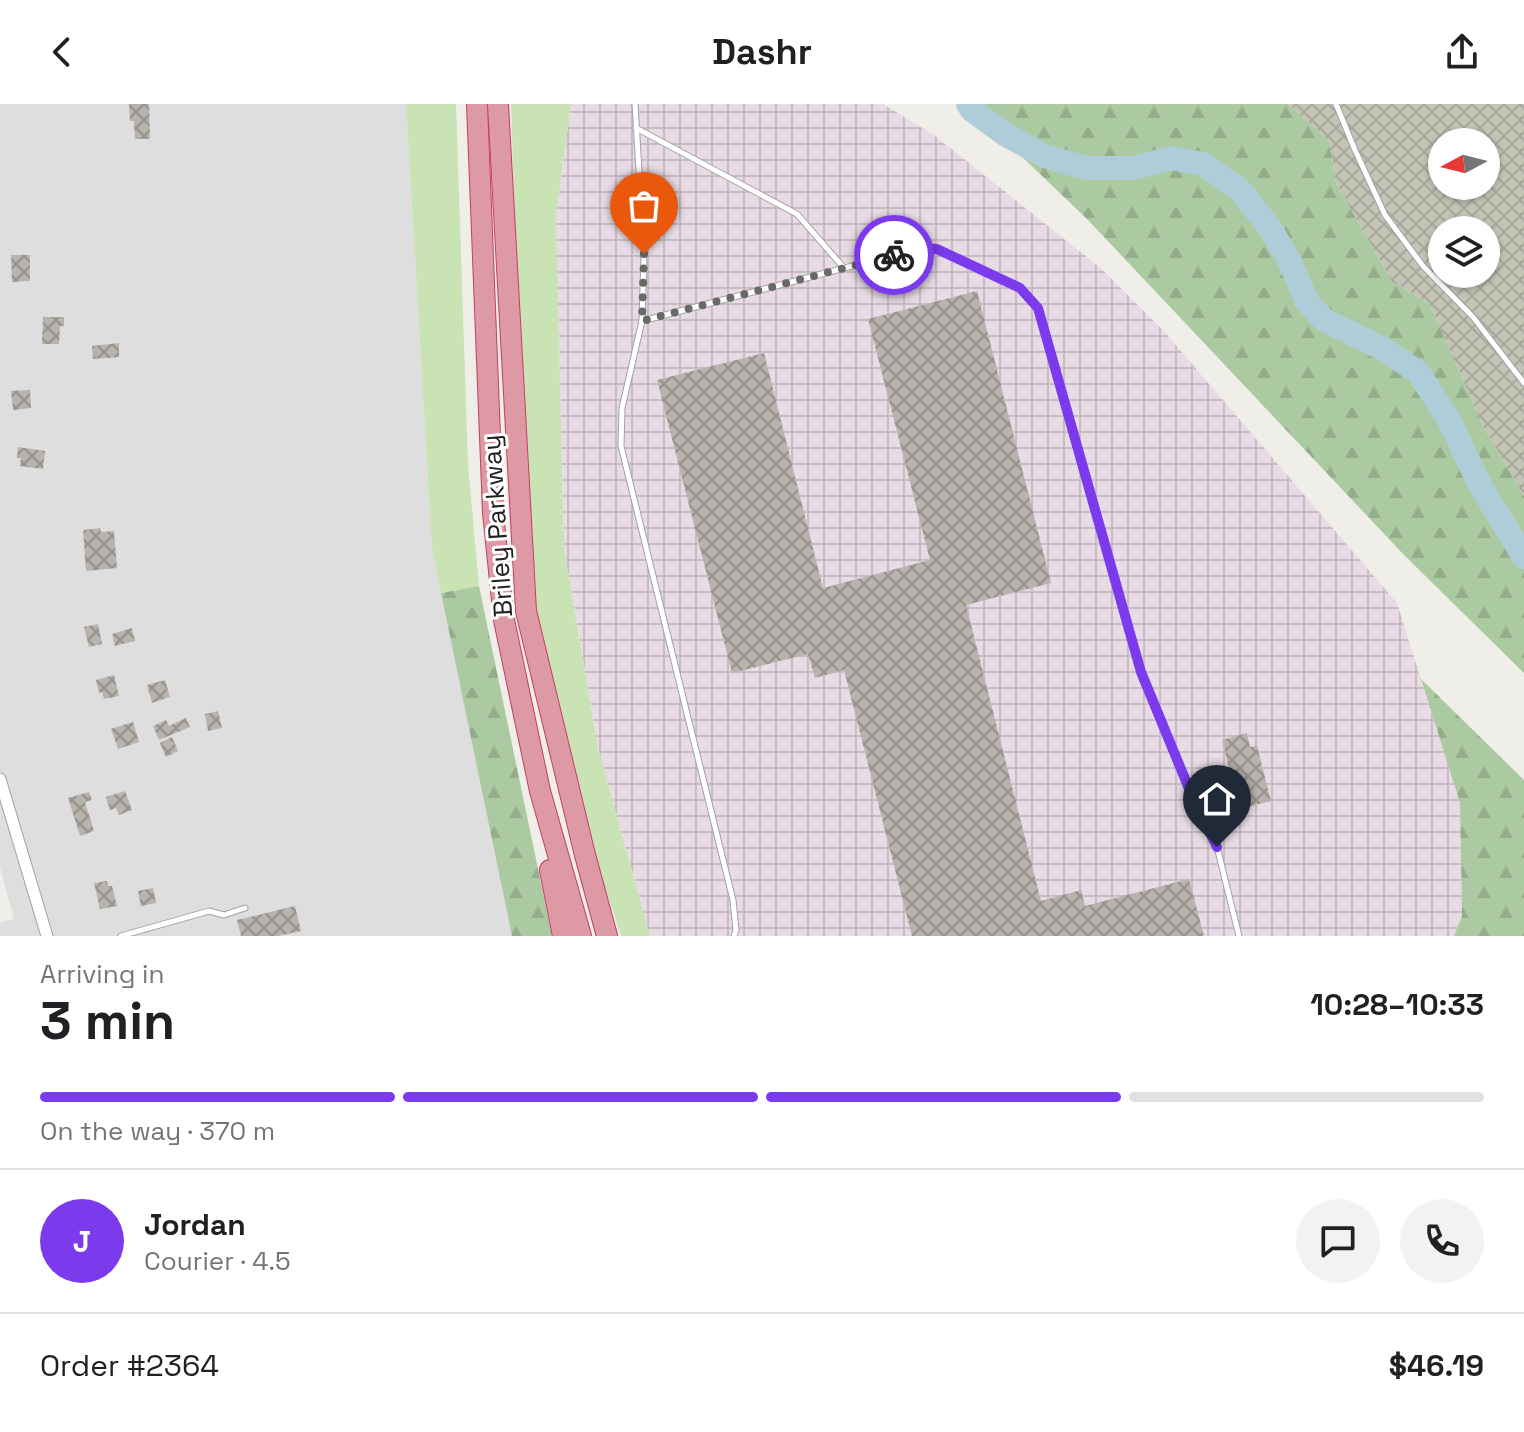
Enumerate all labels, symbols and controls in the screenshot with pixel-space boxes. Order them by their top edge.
text: Dashr [712,29,812,75]
icon: back [40,30,84,74]
icon: share [1440,30,1484,74]
north arrow [1428,128,1500,200]
map controls [1428,128,1500,288]
pin [610,172,678,254]
icon: bag [622,184,666,228]
courier [854,215,934,295]
button: layers [1428,216,1500,288]
icon: bike [872,233,916,277]
street label: Briley Parkway [474,434,520,618]
pin [1183,765,1251,847]
icon: home [1195,777,1239,821]
text: Arriving in [40,957,164,991]
text: 10:28–10:33 [1310,985,1484,1024]
text: 3 min [40,988,175,1054]
text: On the way · 370 m [40,1114,275,1148]
button: chat [1296,1199,1380,1283]
button: phone [1400,1199,1484,1283]
text: Jordan [144,1205,246,1244]
text: J [73,1222,91,1261]
text: Courier · 4.5 [144,1244,291,1278]
text: Order #2364 [40,1346,219,1385]
text: $46.19 [1389,1346,1484,1385]

